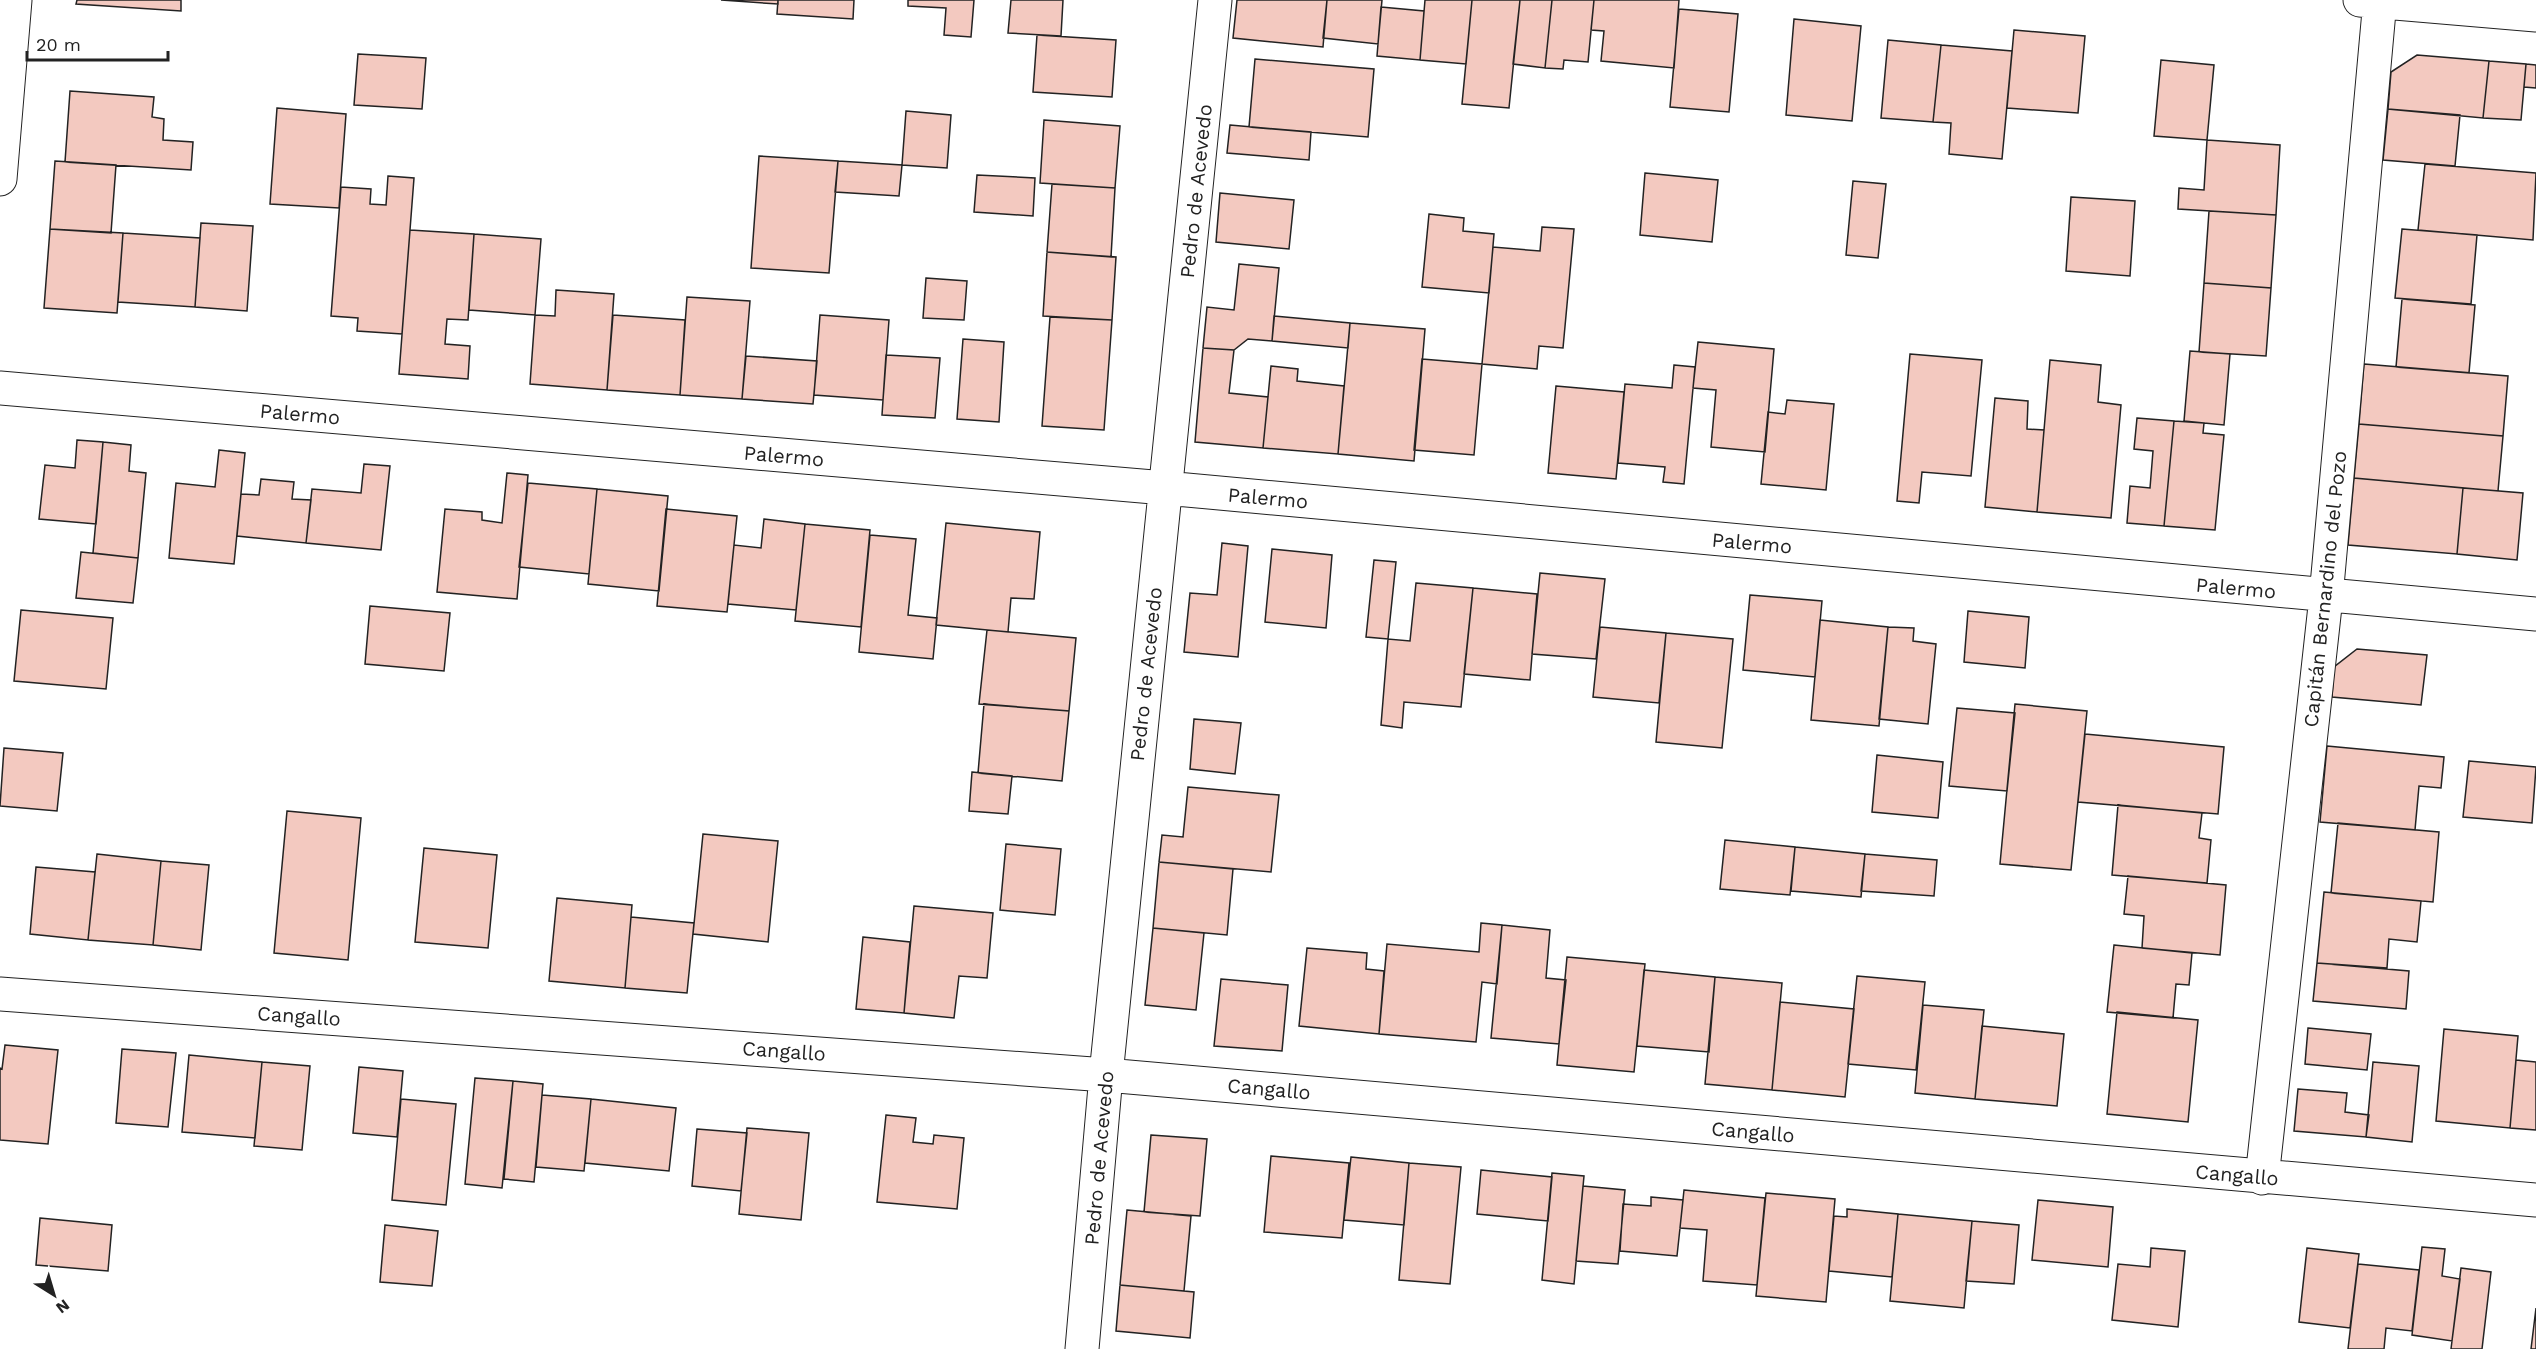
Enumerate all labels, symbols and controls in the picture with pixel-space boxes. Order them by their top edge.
scale bar [27,24,168,62]
text: 20 m [36,34,81,55]
street label: Pedro de Acevedo [1175,103,1217,279]
street label: Palermo [259,399,341,429]
street label: Palermo [743,441,825,471]
street label: Capitán Bernardino del Pozo [2299,450,2351,728]
street label: Palermo [1227,483,1309,513]
street label: Palermo [1711,528,1793,558]
street label: Palermo [2195,573,2277,603]
street label: Pedro de Acevedo [1125,586,1167,762]
street label: Cangallo [256,1001,342,1031]
street label: Cangallo [741,1036,827,1066]
street label: Pedro de Acevedo [1079,1070,1119,1246]
street label: Cangallo [1226,1073,1312,1105]
street label: Cangallo [1710,1116,1796,1148]
street label: Cangallo [2194,1159,2280,1191]
north arrow [24,1265,84,1325]
text: N [52,1295,73,1318]

